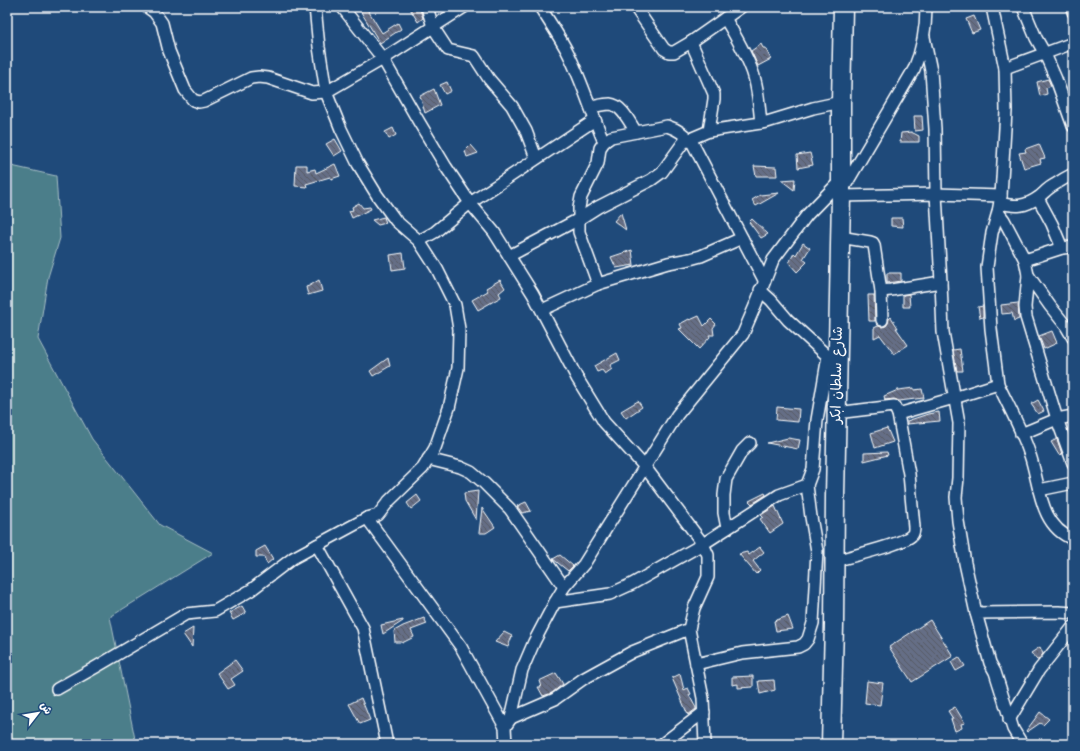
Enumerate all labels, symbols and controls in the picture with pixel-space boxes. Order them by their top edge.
street label: شارع سلطان ابكر [826,326,848,425]
north arrow [18,693,58,733]
text: ش [37,699,56,717]

